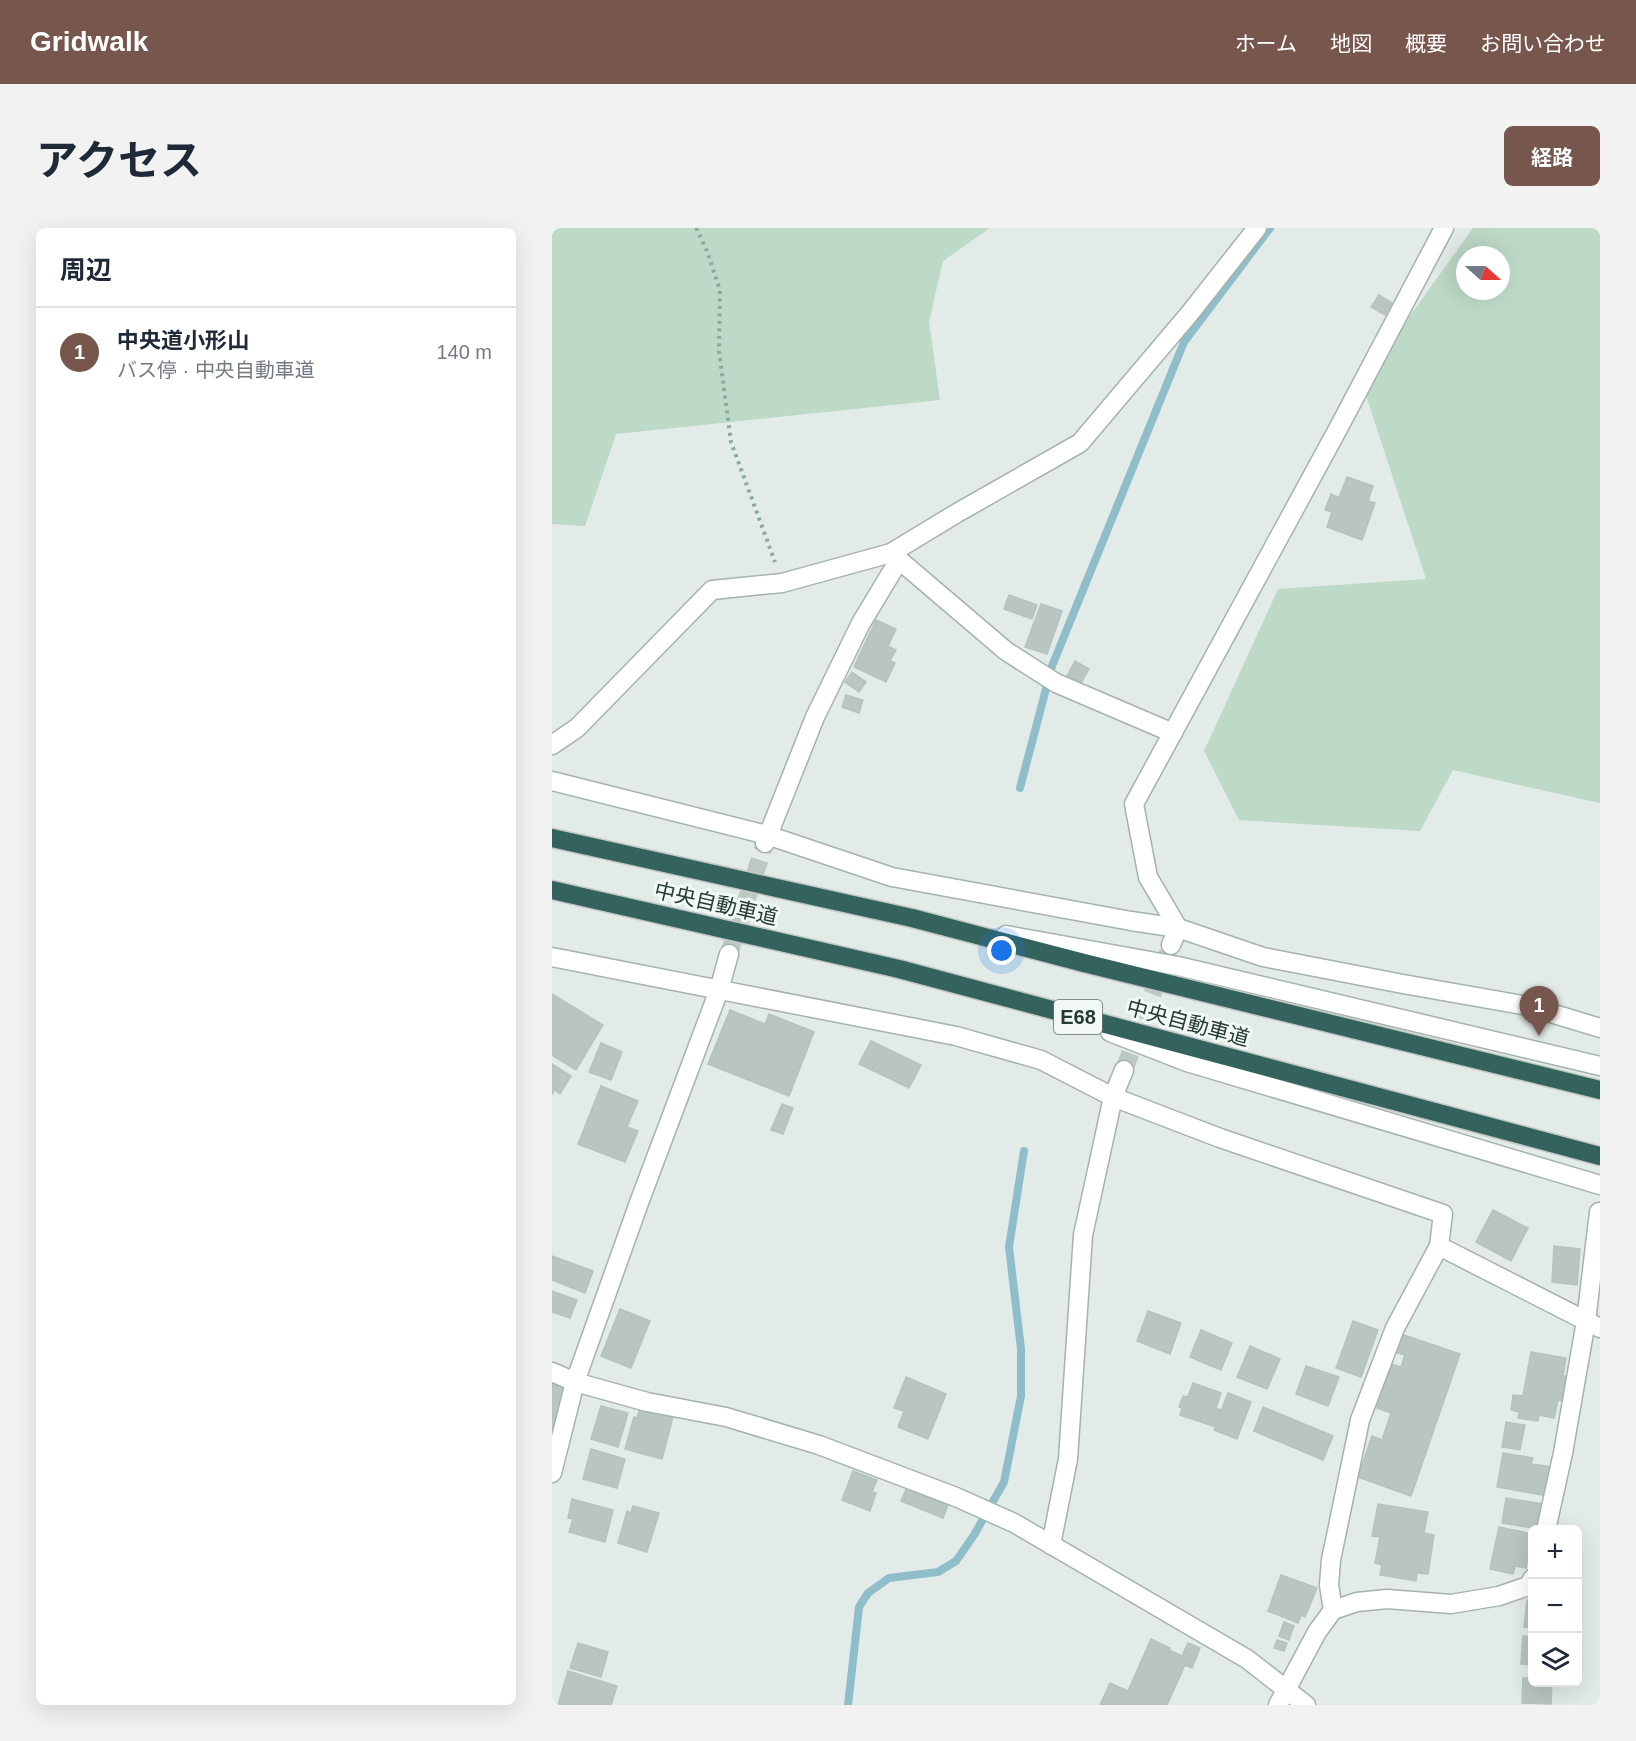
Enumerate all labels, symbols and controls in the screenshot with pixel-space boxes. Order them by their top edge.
text: Gridwalk [30,26,148,57]
text: ホーム [1235,32,1297,55]
text: 地図 [1330,32,1372,55]
text: 概要 [1405,32,1447,55]
text: お問い合わせ [1480,32,1606,55]
button: 経路 [1504,126,1600,186]
text: アクセス [36,137,202,184]
north arrow [1456,246,1510,300]
text: 周辺 [60,255,112,285]
text: 中央道小形山 [117,328,249,353]
text: 1 [74,341,85,363]
text: 140 m [436,341,492,363]
text: バス停 · 中央自動車道 [117,359,315,381]
street label: 中央自動車道 [652,878,780,929]
your location [987,936,1016,965]
pin: 1 [1520,986,1558,1036]
street label: 中央自動車道 [1124,995,1252,1050]
road number: E68 [1054,1000,1102,1034]
map controls [1528,1525,1582,1687]
button: + [1528,1525,1582,1579]
button: − [1528,1579,1582,1633]
button: layers [1528,1633,1582,1687]

